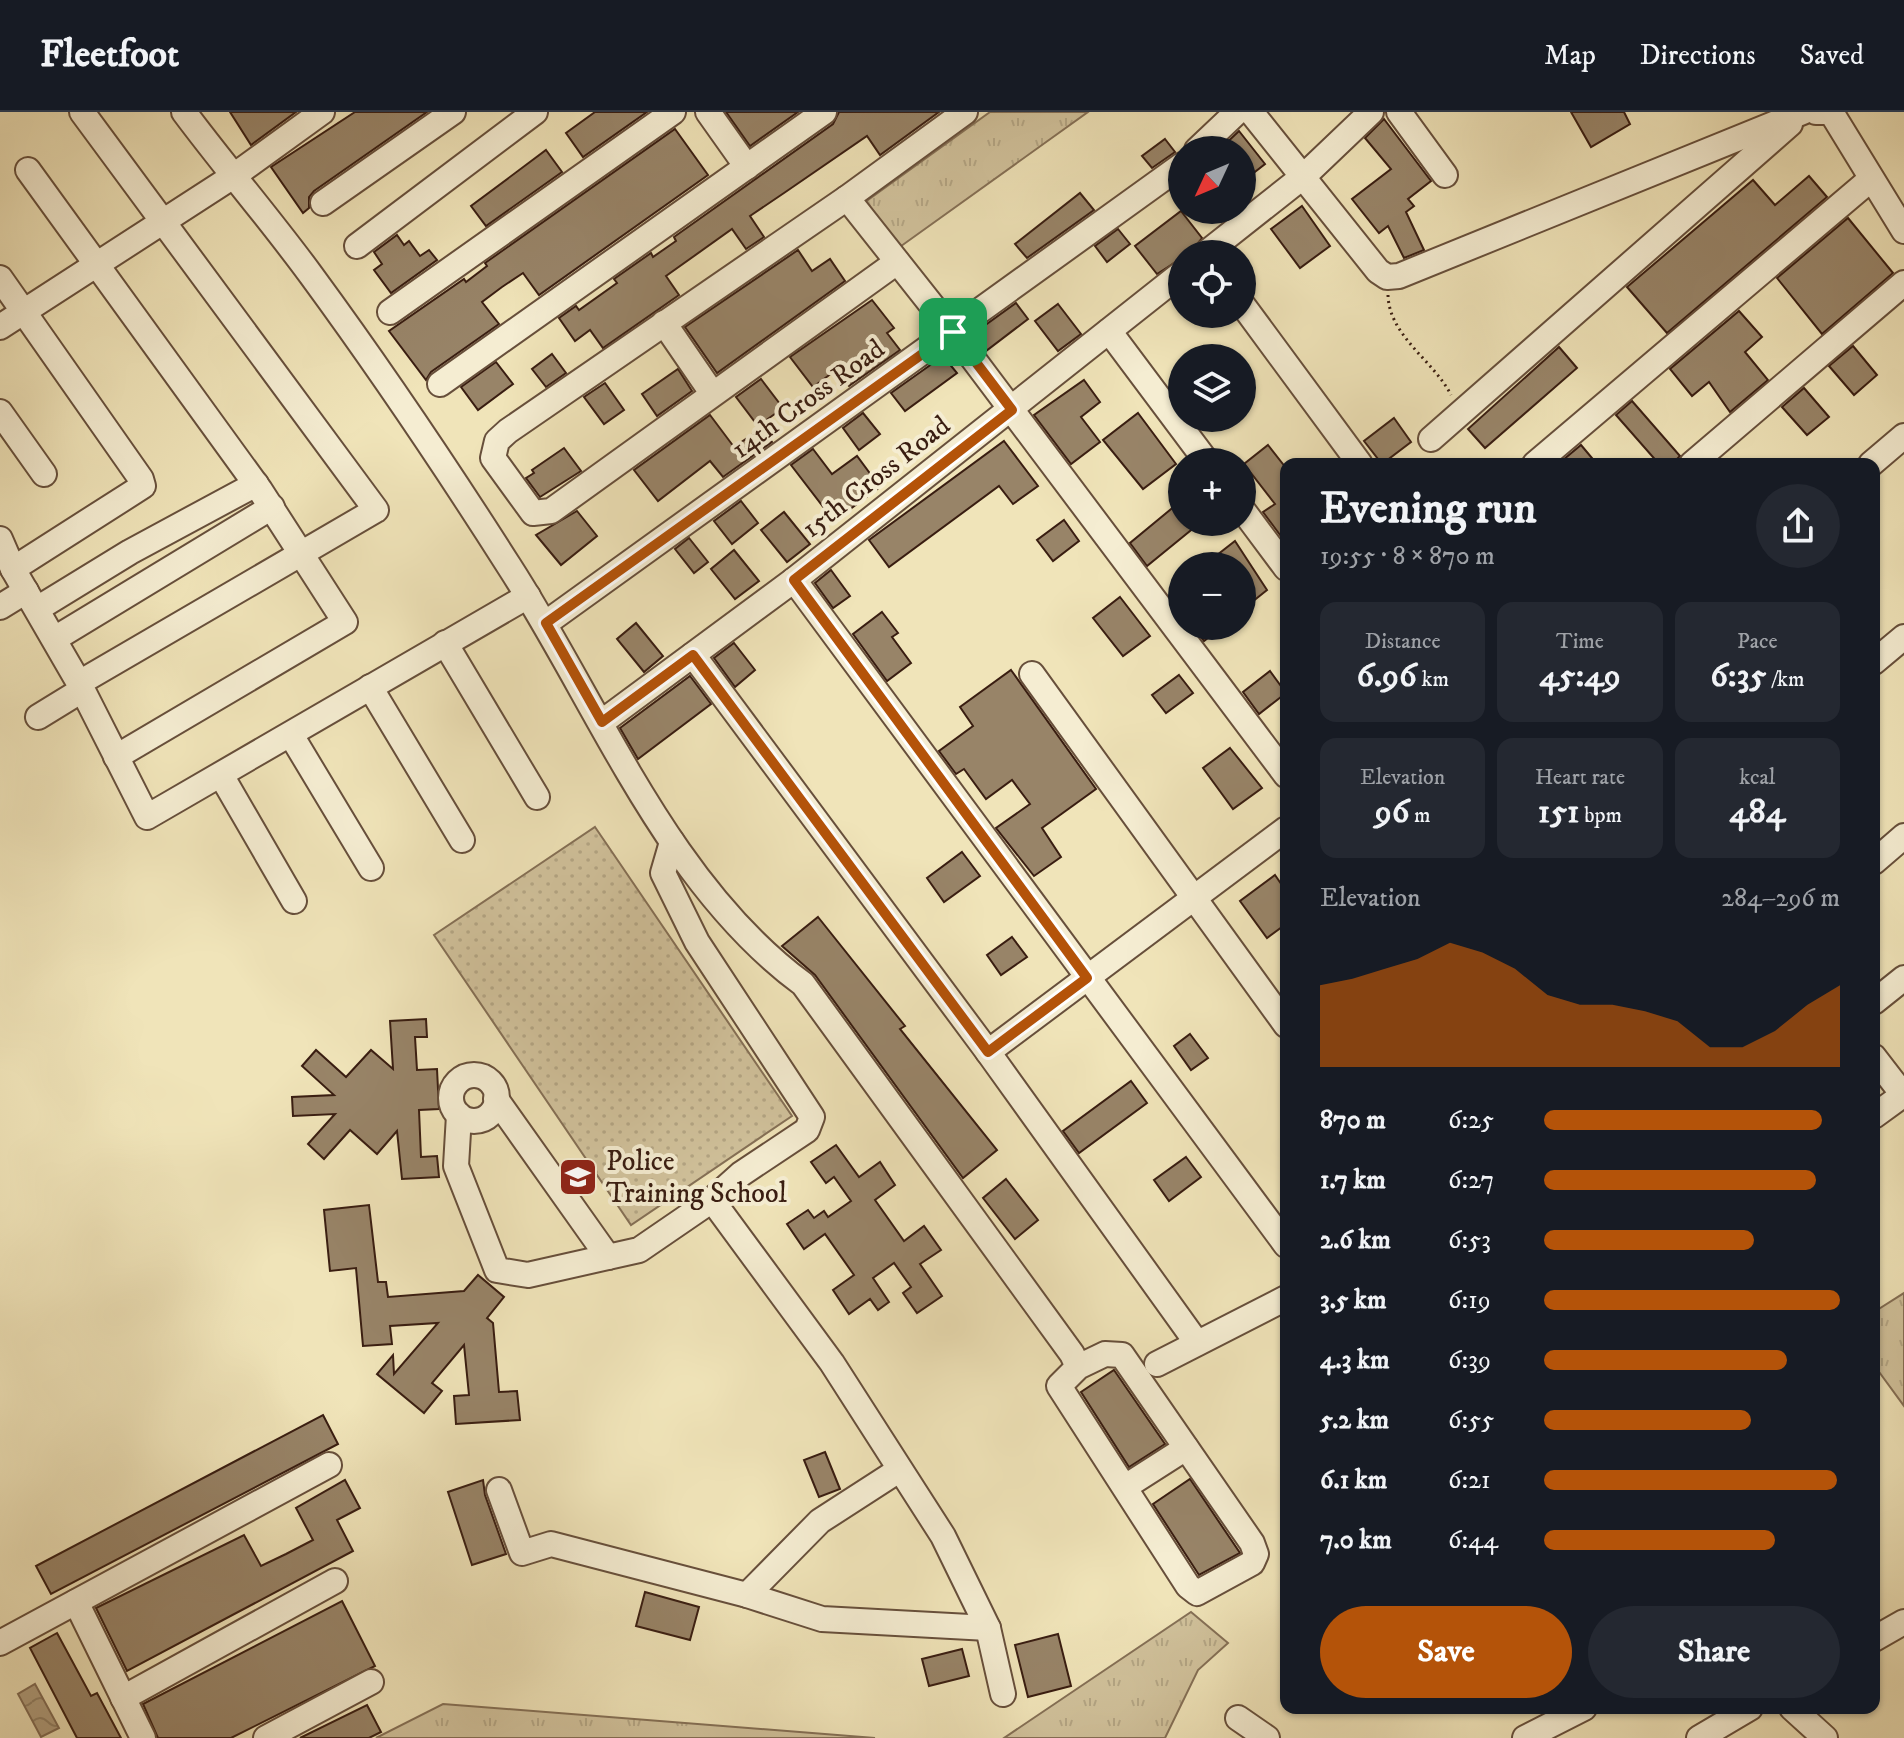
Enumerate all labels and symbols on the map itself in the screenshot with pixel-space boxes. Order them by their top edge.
north arrow [1168,136,1256,224]
pin [919,298,987,366]
street label: 14th Cross Road [724,332,892,466]
street label: 15th Cross Road [795,408,957,546]
place label: Police Training School [606,1144,787,1211]
school or university icon: Police Training School [557,1156,599,1198]

